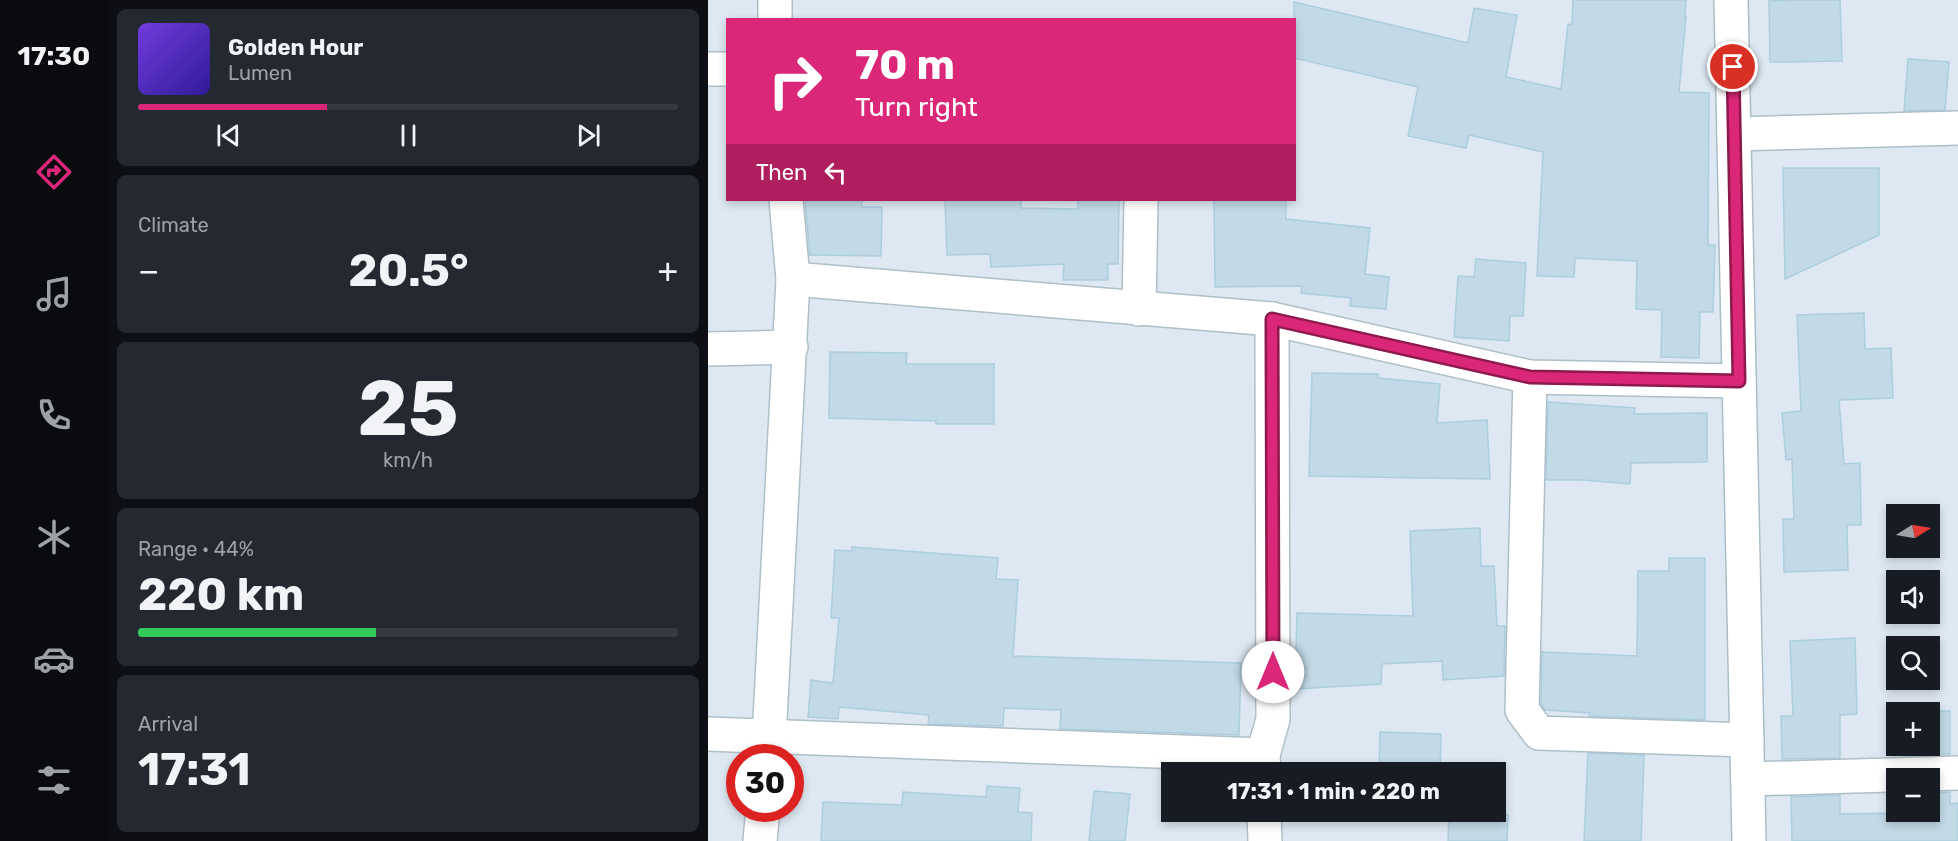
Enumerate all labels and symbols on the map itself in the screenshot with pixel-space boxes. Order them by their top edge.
pin [1707,41,1758,92]
north arrow [1886,504,1940,558]
position arrow [1241,640,1305,704]
speed limit sign: 30 [726,744,804,822]

